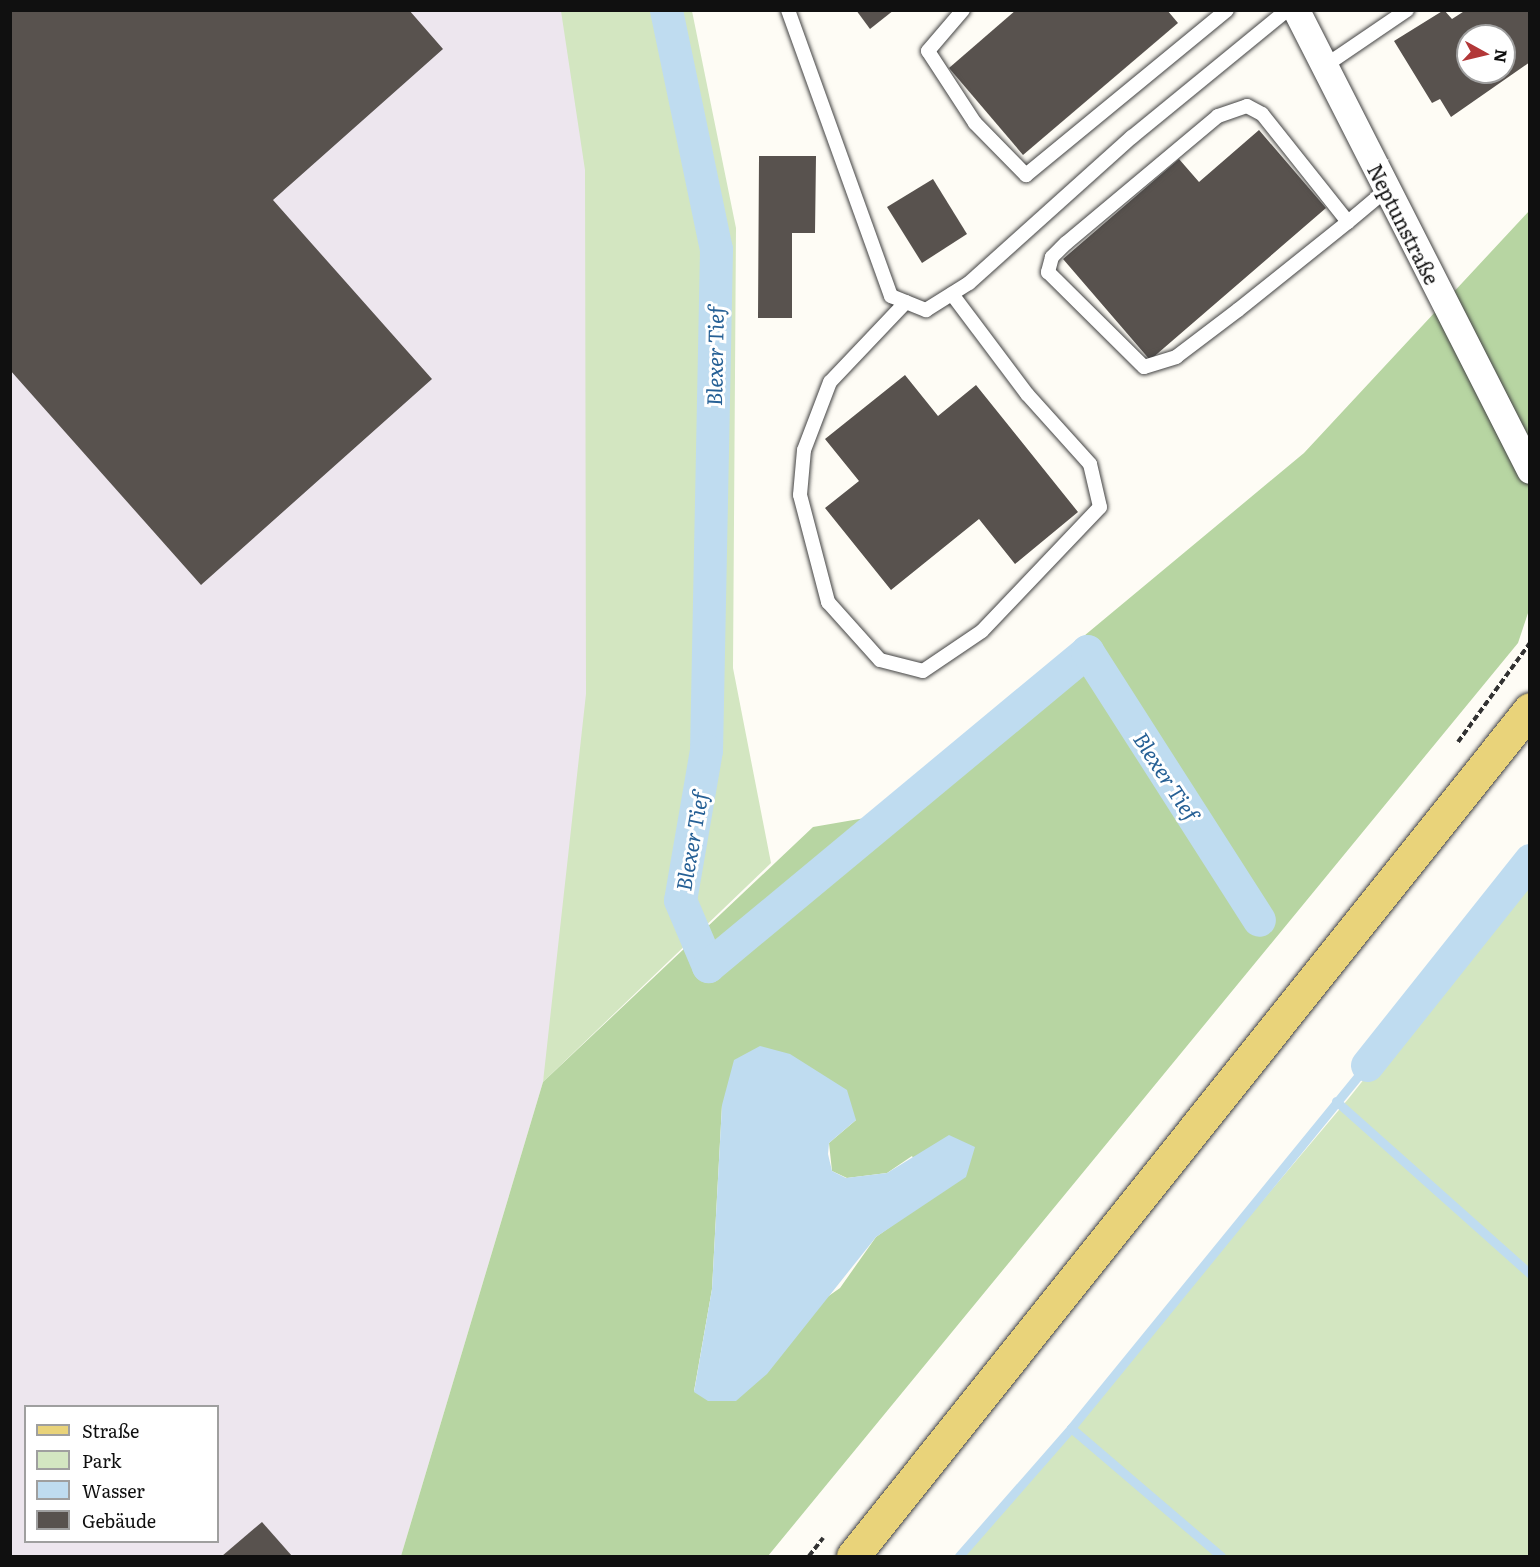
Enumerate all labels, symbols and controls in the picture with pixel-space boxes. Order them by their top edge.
north arrow [1456,24,1516,84]
text: N [1489,48,1515,65]
street label: Neptunstraße [1363,160,1445,288]
water label: Blexer Tief [701,306,727,406]
water label: Blexer Tief [1129,727,1205,825]
water label: Blexer Tief [670,789,712,893]
legend [24,1405,219,1543]
text: Straße [82,1417,139,1444]
text: Park [82,1447,121,1474]
text: Wasser [82,1477,145,1504]
text: Gebäude [82,1507,156,1534]

